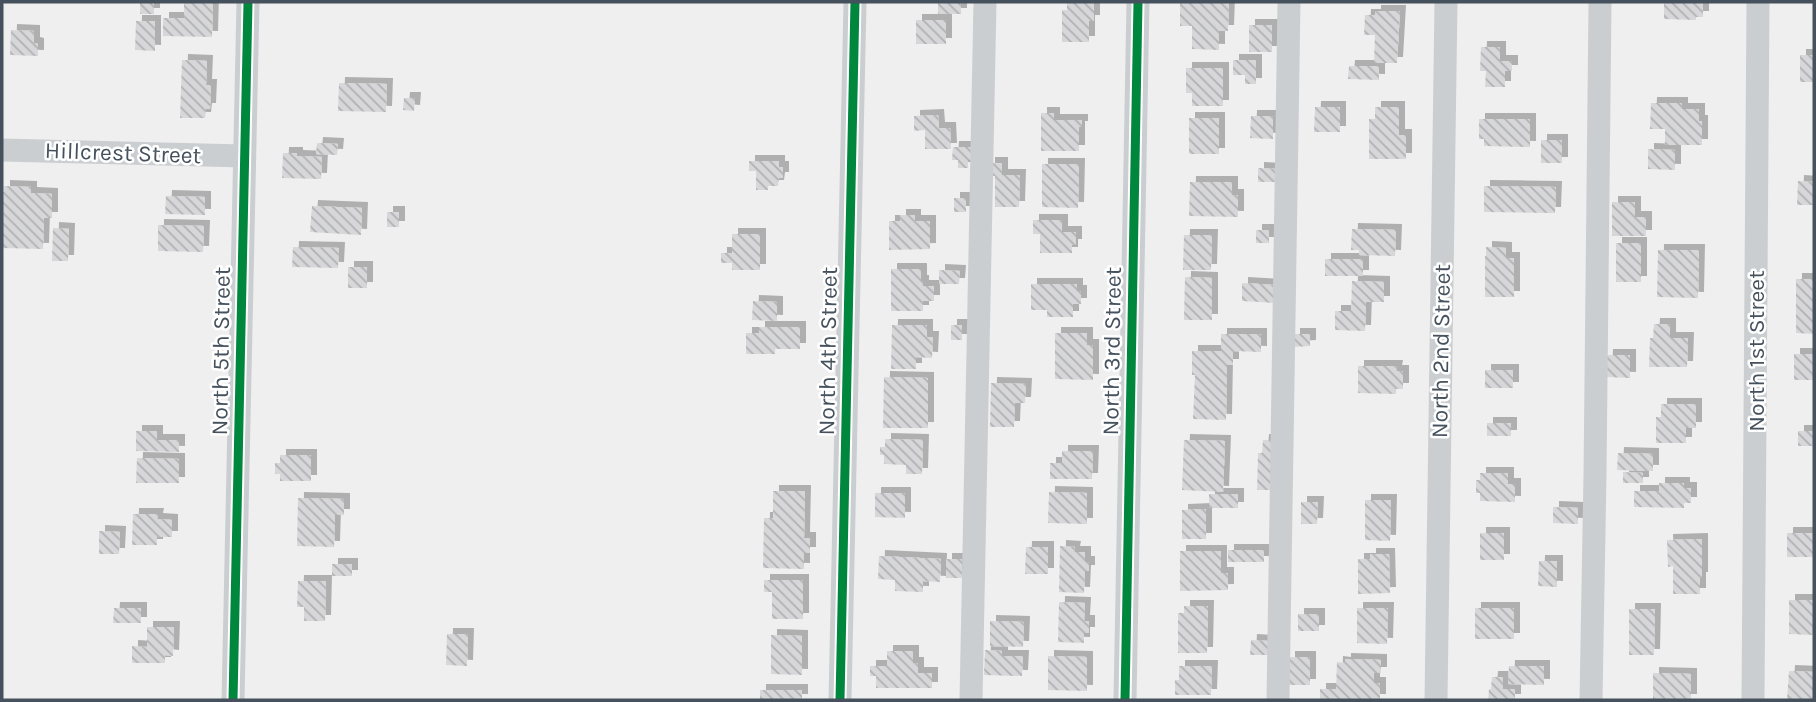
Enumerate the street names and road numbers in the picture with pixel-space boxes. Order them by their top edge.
street label: Hillcrest Street [44,137,202,169]
street label: North 2nd Street [1426,263,1456,438]
street label: North 5th Street [206,266,236,436]
street label: North 4th Street [813,266,843,436]
street label: North 3rd Street [1097,266,1127,436]
street label: North 1st Street [1743,270,1770,432]

